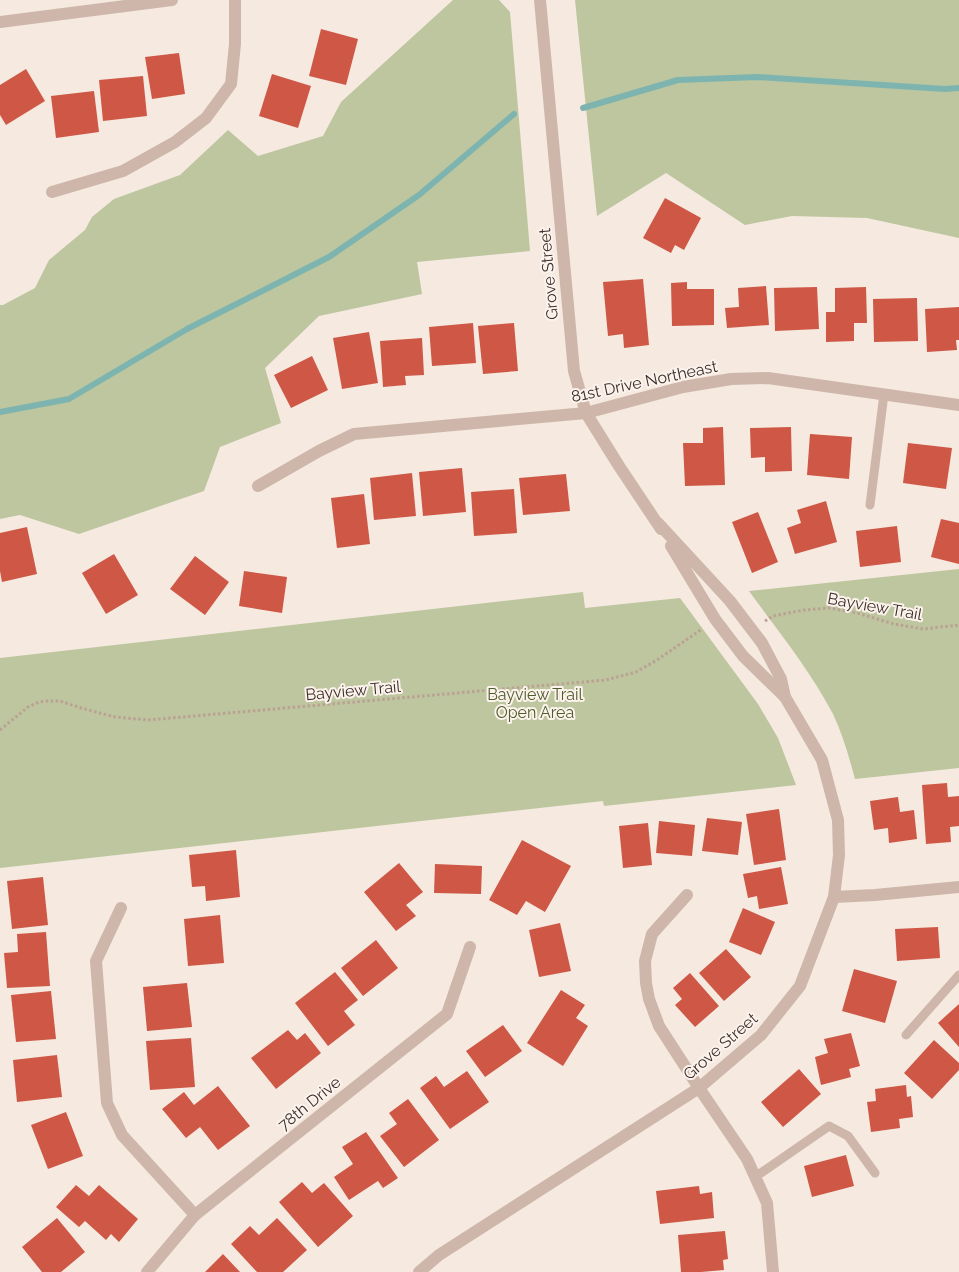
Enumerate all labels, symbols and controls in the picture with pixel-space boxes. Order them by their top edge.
street label: Grove Street [535,227,562,321]
street label: 81st Drive Northeast [569,357,720,406]
street label: Bayview Trail [826,589,924,624]
street label: Bayview Trail [305,677,402,704]
park label: Bayview Trail Open Area [487,685,583,722]
street label: Grove Street [679,1009,762,1084]
street label: 78th Drive [274,1072,344,1134]

